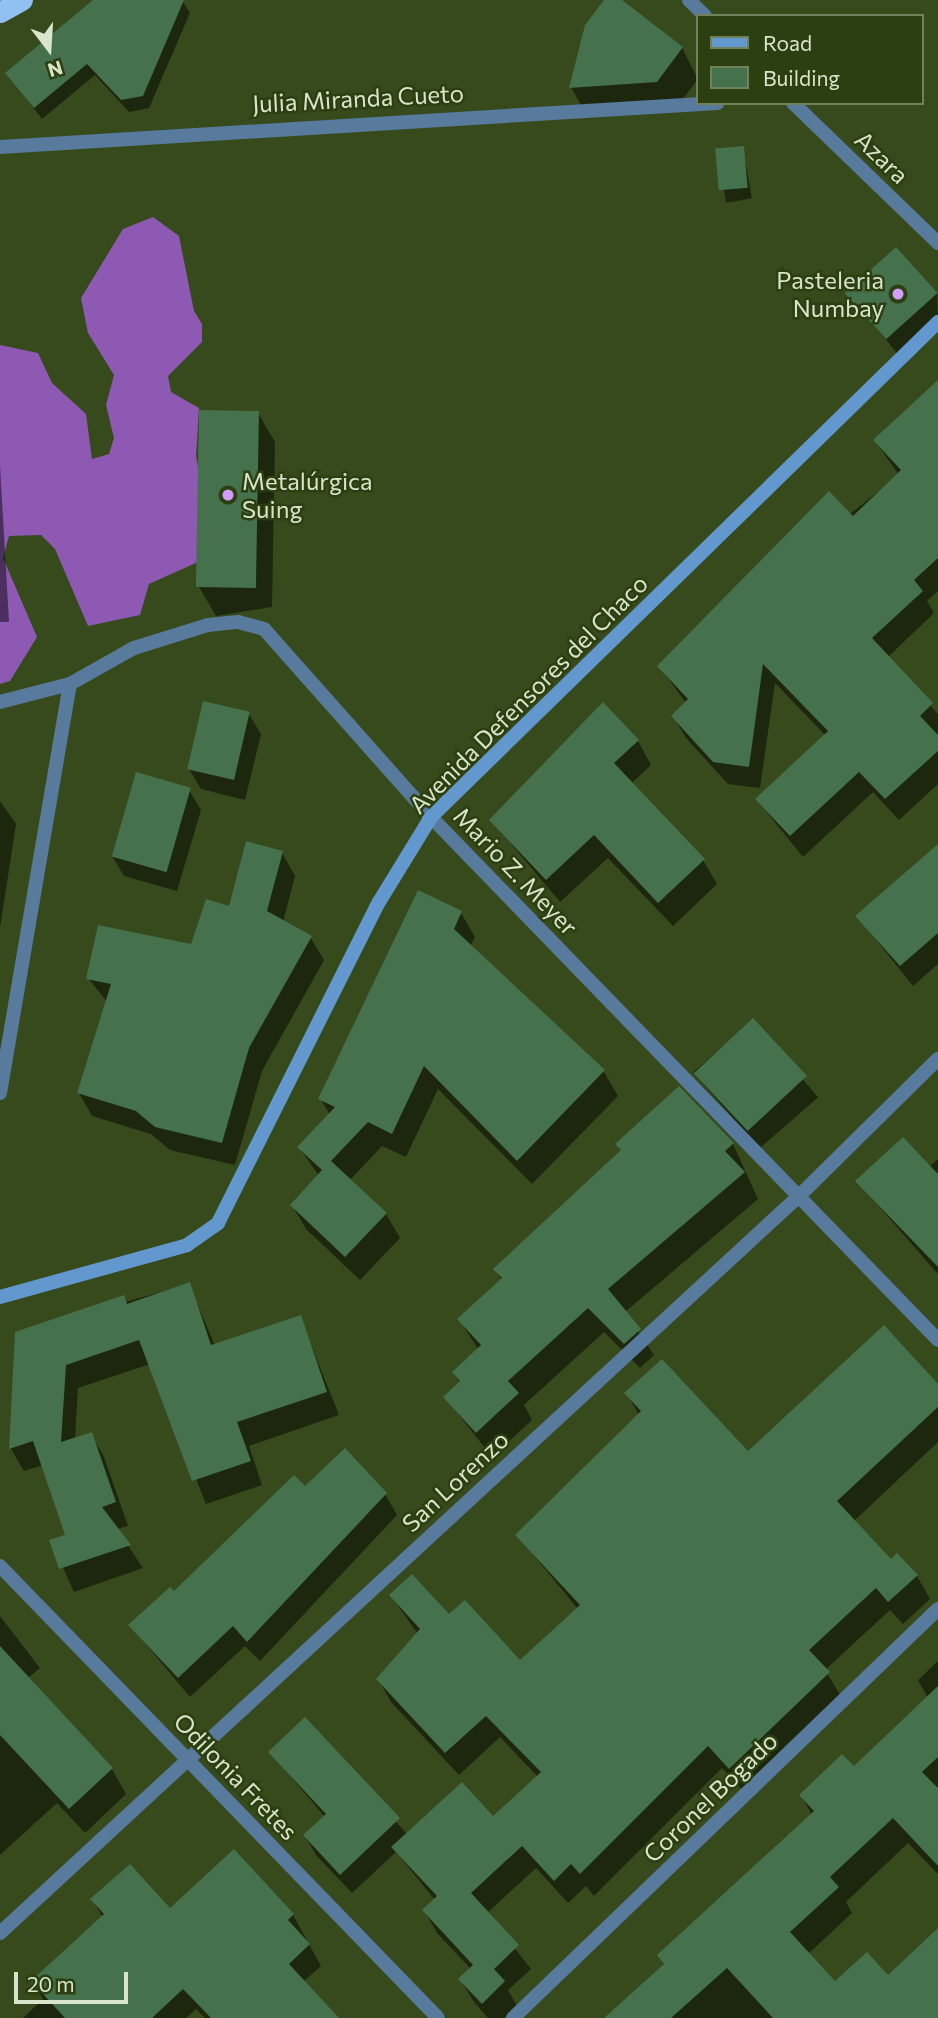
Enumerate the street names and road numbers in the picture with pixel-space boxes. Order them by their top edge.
street label: Julia Miranda Cueto [251,78,465,118]
street label: Azara [849,125,915,189]
street label: Avenida Defensores del Chaco [403,569,653,819]
street label: Mario Z. Meyer [448,801,584,941]
street label: San Lorenzo [396,1424,514,1538]
street label: Odilonia Fretes [168,1706,304,1846]
street label: Coronel Bogado [637,1726,783,1868]

